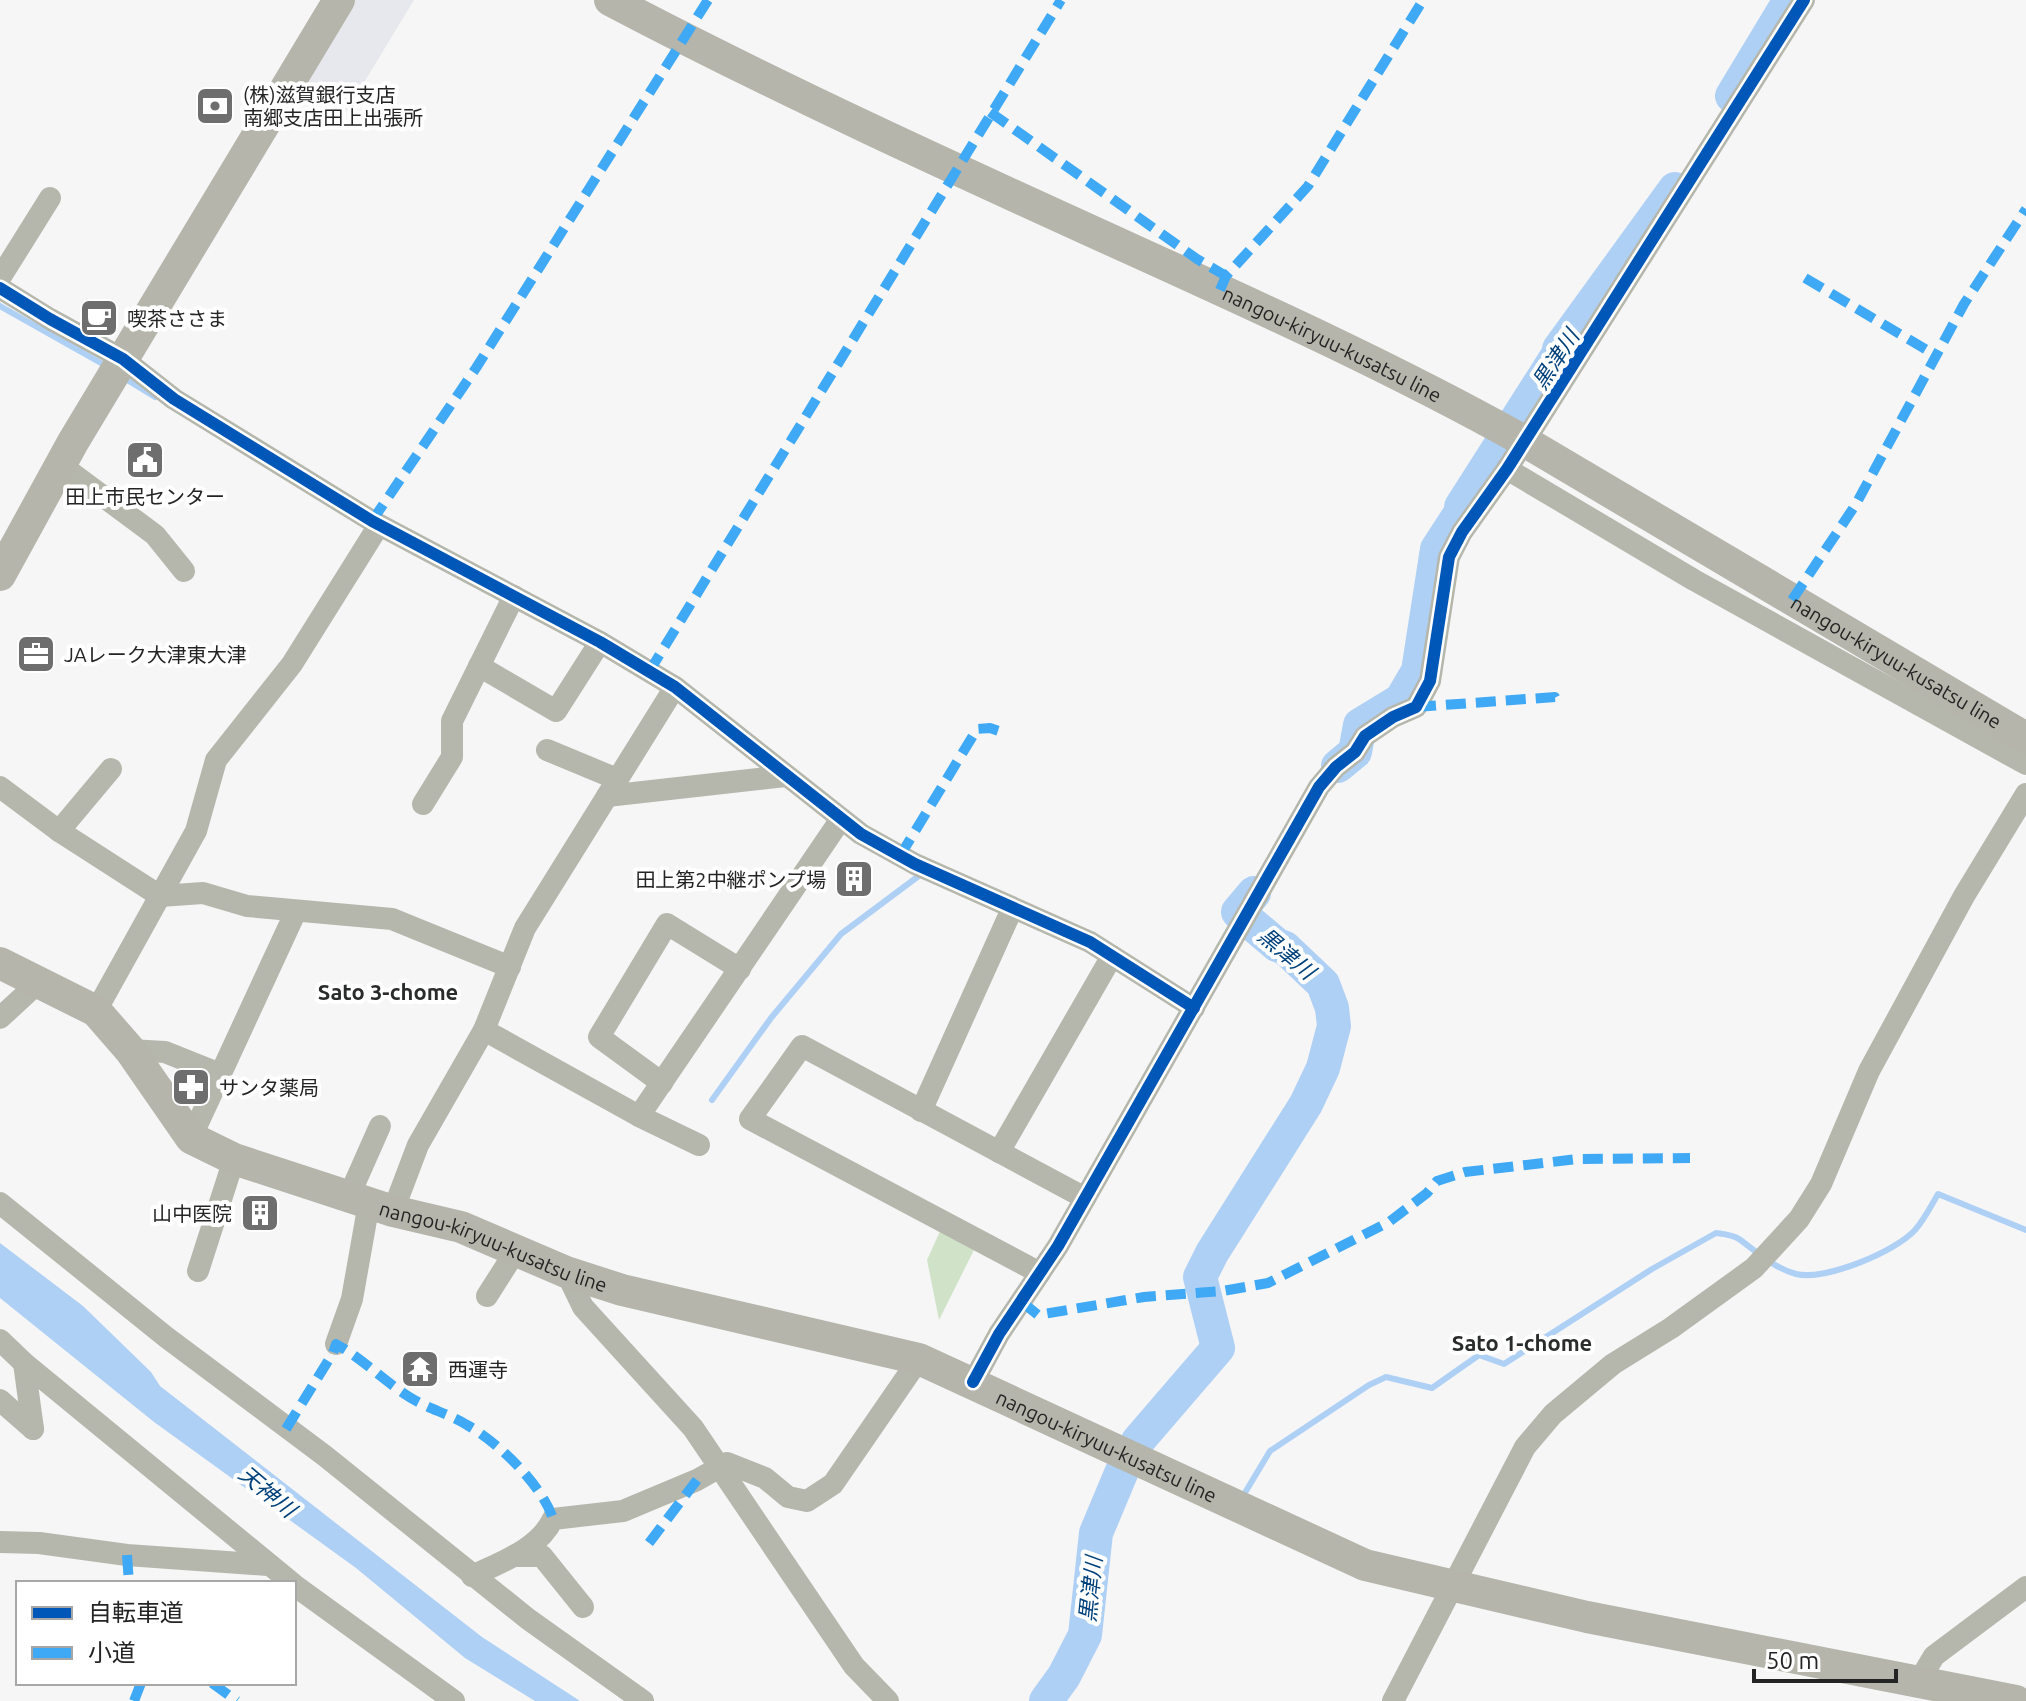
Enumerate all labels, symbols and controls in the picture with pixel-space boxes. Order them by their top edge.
place label: (株)滋賀銀行支店 南郷支店田上出張所 [243,83,423,129]
bank icon: (株)滋賀銀行支店 南郷支店田上出張所 [194,85,236,127]
street label: nangou-kiryuu-kusatsu line [1219,281,1446,406]
cafe icon: 喫茶ささま [78,297,120,339]
place label: 喫茶ささま [127,307,227,330]
water label: 黒津川 [1527,323,1585,393]
public building icon: 田上市民センター [124,439,166,481]
place label: 田上市民センター [65,485,225,508]
street label: nangou-kiryuu-kusatsu line [1787,590,2006,733]
office icon: JAレーク大津東大津 [15,633,57,675]
place label: JAレーク大津東大津 [64,643,247,666]
building icon: 田上第2中継ポンプ場 [833,858,875,900]
place label: 田上第2中継ポンプ場 [635,868,826,891]
water label: 黒津川 [1254,922,1322,985]
district label: Sato 3-chome [318,979,458,1004]
pharmacy icon: サンタ薬局 [170,1066,212,1108]
place label: サンタ薬局 [219,1076,319,1099]
building icon: 山中医院 [239,1192,281,1234]
street label: nangou-kiryuu-kusatsu line [377,1196,610,1296]
place label: 山中医院 [152,1202,232,1225]
district label: Sato 1-chome [1452,1330,1592,1355]
temple icon: 西運寺 [399,1348,441,1390]
place label: 西運寺 [448,1358,508,1381]
street label: nangou-kiryuu-kusatsu line [993,1385,1221,1507]
water label: 天神川 [235,1460,303,1523]
water label: 黒津川 [1074,1553,1106,1623]
legend [16,1581,296,1685]
text: 自転車道 [88,1599,184,1626]
scale bar [1754,1633,1896,1683]
text: 小道 [88,1639,136,1666]
text: 50 m [1766,1647,1819,1674]

